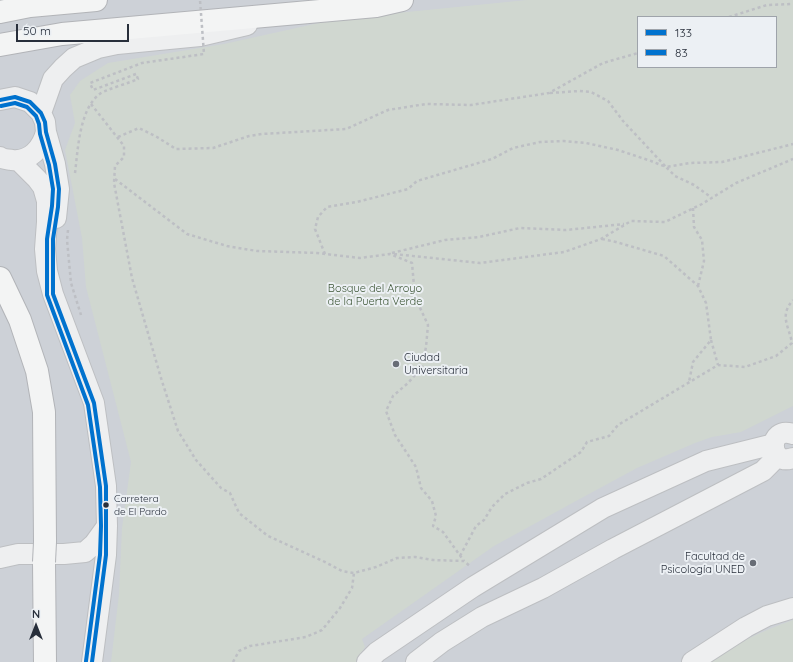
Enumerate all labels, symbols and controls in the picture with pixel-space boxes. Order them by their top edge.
scale bar [18,16,131,42]
legend [637,16,777,68]
text: 50 m [23,23,51,38]
text: 133 [675,25,692,40]
text: 83 [675,45,688,60]
park label: Bosque del Arroyo de la Puerta Verde [328,282,422,308]
place label: Ciudad Universitaria [404,351,468,377]
marker: Ciudad Universitaria [391,359,401,369]
place label: Carretera de El Pardo [114,493,167,516]
marker: Carretera de El Pardo [101,500,111,510]
place label: Facultad de Psicología UNED [661,550,745,576]
marker: Facultad de Psicología UNED [748,558,758,568]
north arrow [16,606,56,646]
text: N [32,607,40,621]

